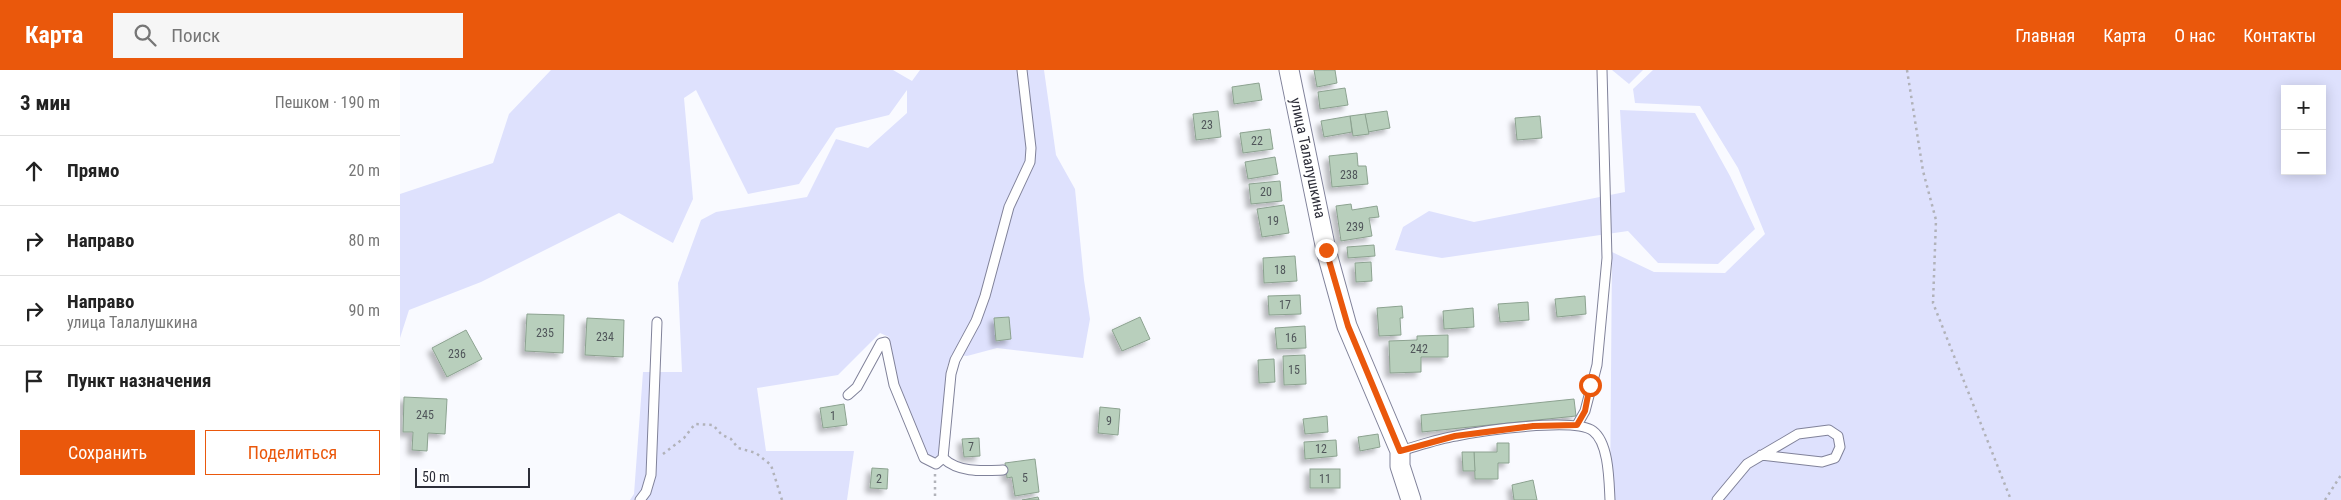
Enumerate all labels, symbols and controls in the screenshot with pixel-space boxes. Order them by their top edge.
search box [113,13,463,58]
text: Карта [25,21,83,49]
icon: search [131,21,159,49]
text: Поиск [171,24,220,47]
text: Главная [2015,25,2075,46]
text: Карта [2103,25,2146,46]
text: О нас [2174,25,2215,46]
text: Контакты [2243,25,2316,46]
map controls [2281,85,2326,175]
button: + [2281,85,2326,130]
text: 3 мин [20,91,70,115]
text: Пешком · 190 m [275,93,380,112]
street label: улица Талалушкина [1286,96,1330,220]
house number: 23 [1201,118,1213,132]
button: − [2281,130,2326,175]
house number: 22 [1251,134,1263,148]
icon: ahead [20,157,48,185]
text: Прямо [67,159,120,182]
text: 20 m [348,161,380,180]
house number: 238 [1340,168,1358,182]
house number: 20 [1260,185,1272,199]
house number: 19 [1267,214,1279,228]
house number: 239 [1346,220,1364,234]
icon: right [20,227,48,255]
text: Направо [67,229,134,252]
text: 80 m [348,231,380,250]
route end [1315,239,1338,262]
house number: 18 [1274,263,1286,277]
text: Направо [67,290,134,313]
icon: right [20,297,48,325]
house number: 17 [1279,298,1291,312]
text: 90 m [348,301,380,320]
text: улица Талалушкина [67,313,198,332]
house number: 235 [536,326,554,340]
house number: 234 [596,330,614,344]
house number: 16 [1285,331,1297,345]
house number: 242 [1410,342,1428,356]
house number: 236 [448,347,466,361]
house number: 15 [1288,363,1300,377]
icon: arrive [20,367,48,395]
text: Пункт назначения [67,369,211,392]
route start [1579,374,1602,397]
house number: 245 [416,408,434,422]
house number: 1 [830,409,836,423]
house number: 9 [1106,414,1112,428]
button: Сохранить [20,430,195,475]
button: Поделиться [205,430,380,475]
house number: 7 [968,440,974,454]
house number: 12 [1315,442,1327,456]
scale bar [415,465,530,488]
text: 50 m [422,469,450,485]
house number: 5 [1022,471,1028,485]
house number: 2 [876,472,882,486]
house number: 11 [1319,472,1331,486]

